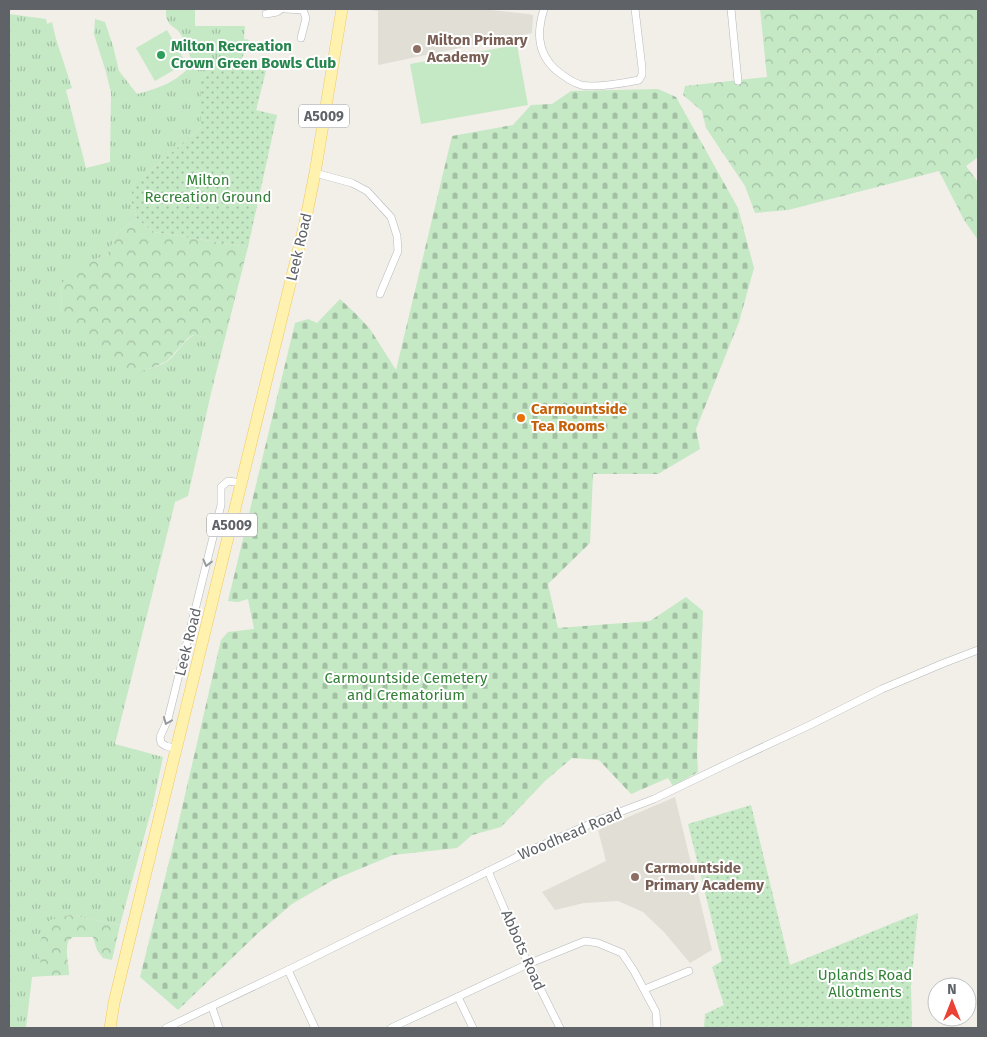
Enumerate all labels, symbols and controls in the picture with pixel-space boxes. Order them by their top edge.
place label: Milton Primary Academy [426,31,528,66]
place label: Milton Recreation Crown Green Bowls Club [171,37,336,72]
marker: Milton Primary Academy [411,43,423,55]
marker: Milton Recreation Crown Green Bowls Club [155,49,167,61]
road number: A5009 [299,104,349,128]
park label: Milton Recreation Ground [145,171,271,206]
street label: Leek Road [282,211,316,283]
place label: Carmountside Tea Rooms [531,400,627,435]
marker: Carmountside Tea Rooms [515,412,527,424]
road number: A5009 [207,514,257,536]
one-way arrow [202,559,213,568]
street label: Leek Road [171,606,205,678]
park label: Carmountside Cemetery and Crematorium [325,669,488,704]
one-way arrow [162,716,173,725]
street label: Woodhead Road [515,804,625,864]
place label: Carmountside Primary Academy [645,859,764,894]
marker: Carmountside Primary Academy [629,871,641,883]
street label: Abbots Road [497,907,549,993]
park label: Uplands Road Allotments [818,966,912,1001]
north arrow [927,977,977,1027]
text: N [947,981,957,998]

